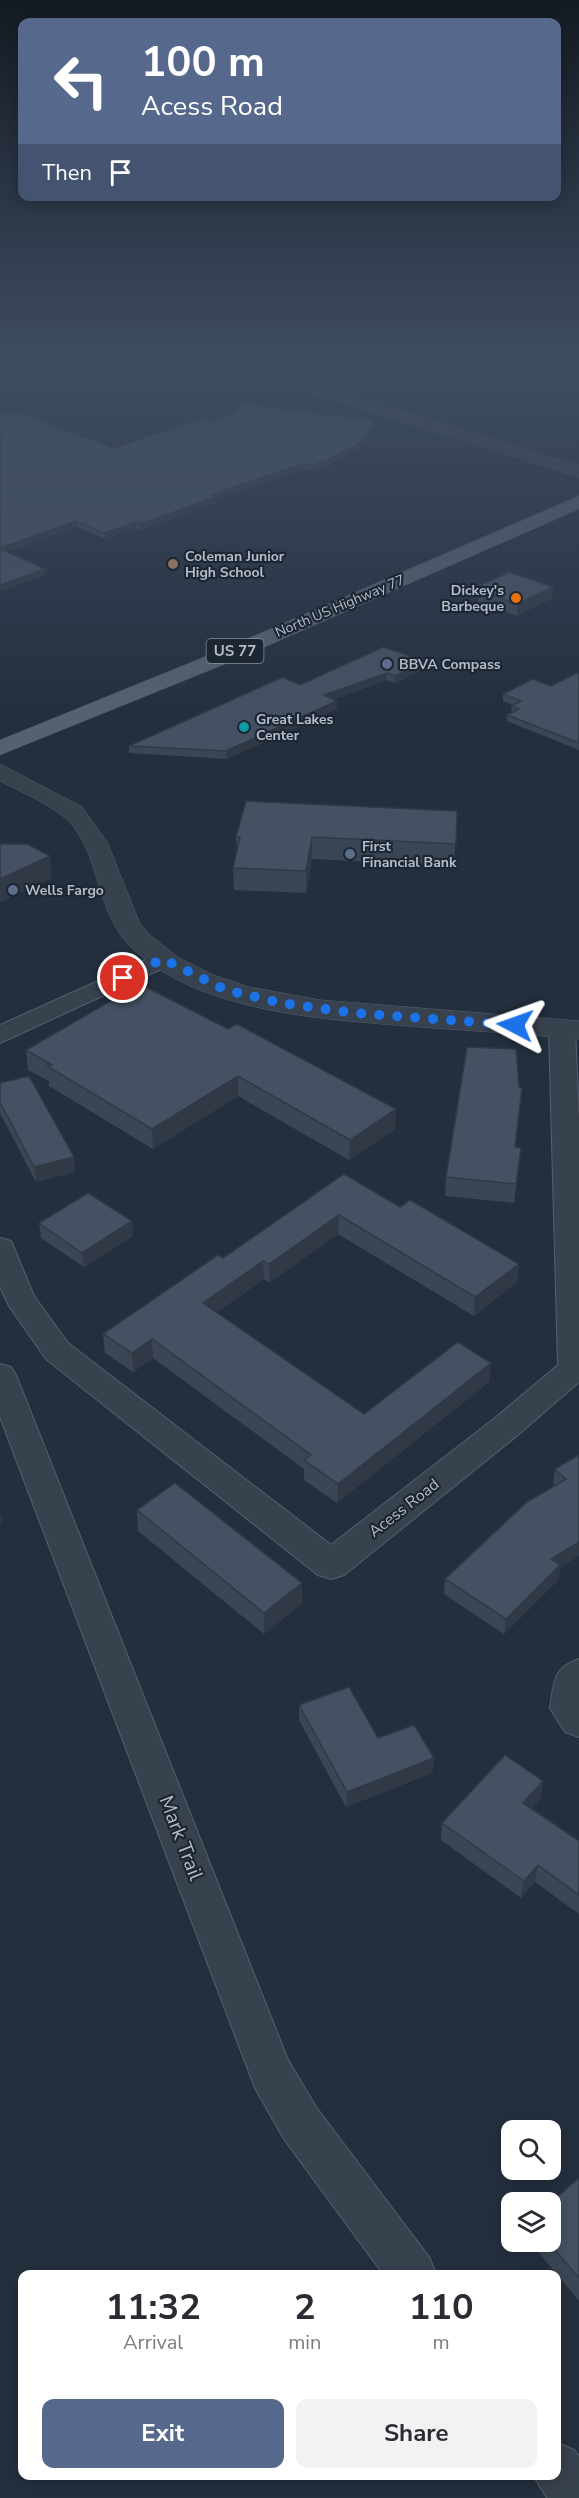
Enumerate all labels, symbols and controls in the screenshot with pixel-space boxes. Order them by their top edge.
text: 100 m [141,34,265,91]
icon: left [42,42,120,120]
text: Acess Road [141,88,283,125]
icon: arrive [104,156,137,189]
text: Then [42,158,92,188]
place label: Coleman Junior High School [185,547,285,582]
marker: Coleman Junior High School [166,557,180,571]
street label: North US Highway 77 [272,570,408,642]
place label: Dickey's Barbeque [441,581,504,616]
marker: Dickey's Barbeque [509,591,523,605]
road number: US 77 [206,639,264,663]
place label: BBVA Compass [399,655,501,674]
marker: BBVA Compass [380,657,394,671]
place label: Great Lakes Center [256,710,334,745]
marker: Great Lakes Center [237,720,251,734]
place label: First Financial Bank [362,837,457,872]
marker: First Financial Bank [343,847,357,861]
place label: Wells Fargo [25,881,104,900]
marker: Wells Fargo [6,883,20,897]
pin [97,952,148,1003]
icon: arrive [106,961,139,994]
position arrow [483,993,547,1057]
street label: Acess Road [364,1473,444,1543]
street label: Mark Trail [152,1792,210,1884]
map controls [501,2120,561,2252]
button: search [501,2120,561,2180]
button: layers [501,2192,561,2252]
text: 11:32 [105,2283,201,2332]
text: 2 [294,2283,316,2332]
text: 110 [409,2283,474,2332]
text: Arrival [123,2329,183,2356]
text: min [288,2329,321,2356]
text: m [433,2329,450,2356]
button: Exit [42,2399,284,2468]
button: Share [296,2399,537,2468]

